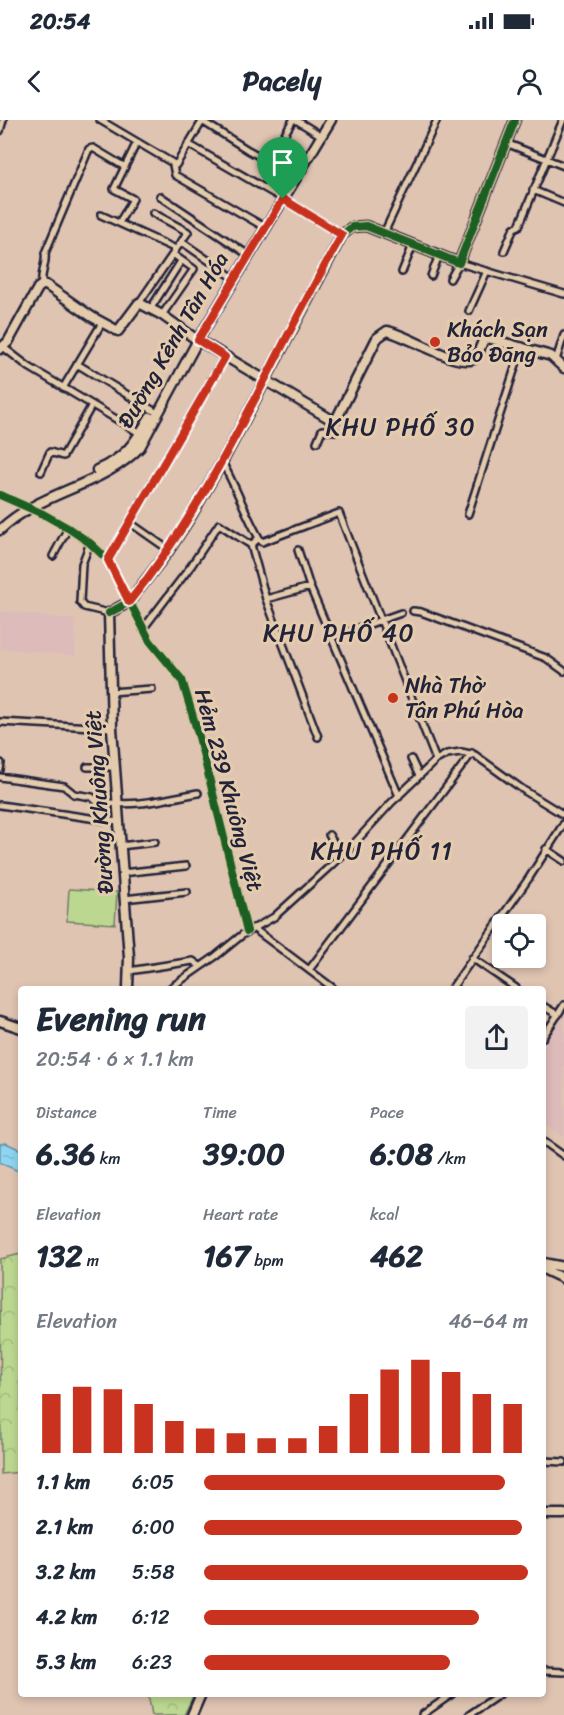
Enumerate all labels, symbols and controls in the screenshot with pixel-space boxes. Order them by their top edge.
text: 20:54 [30,2,90,41]
text: Pacely [243,57,321,105]
icon: back [18,65,51,98]
icon: person [513,65,546,98]
pin [257,137,308,199]
icon: arrive [266,146,299,179]
street label: Đường Kênh Tân Hóa [106,244,240,436]
place label: Khách Sạn Bảo Đăng [447,310,548,374]
marker: Khách Sạn Bảo Đăng [428,335,442,349]
district label: KHU PHỐ 30 [326,406,476,448]
district label: KHU PHỐ 40 [263,612,415,654]
place label: Nhà Thờ Tân Phú Hòa [405,666,524,730]
street label: Hẻm 239 Khuông Việt [183,684,275,896]
marker: Nhà Thờ Tân Phú Hòa [386,691,400,705]
street label: Đường Khuông Việt [73,709,125,895]
district label: KHU PHỐ 11 [311,830,453,872]
map controls [492,914,546,968]
button: locate [492,914,546,968]
text: Evening run [36,990,206,1048]
button: share [465,1006,528,1069]
text: 20:54 · 6 × 1.1 km [36,1042,194,1077]
text: Distance [36,1098,97,1127]
text: Time [203,1098,237,1127]
text: Pace [370,1098,404,1127]
text: 6.36 [36,1127,96,1181]
text: 39:00 [203,1127,285,1181]
text: 6:08 [370,1127,433,1181]
text: km [96,1144,121,1173]
text: /km [433,1144,466,1173]
text: Elevation [36,1200,101,1229]
text: Heart rate [203,1200,278,1229]
text: kcal [370,1200,399,1229]
text: 132 [36,1229,83,1283]
text: 167 [203,1229,250,1283]
text: 462 [370,1229,423,1283]
text: m [83,1246,99,1275]
text: bpm [250,1246,284,1275]
text: Elevation [36,1304,117,1339]
text: 46–64 m [448,1304,528,1339]
text: 1.1 km [36,1465,90,1500]
text: 6:05 [132,1465,174,1500]
text: 2.1 km [36,1510,93,1545]
text: 6:00 [132,1510,175,1545]
text: 3.2 km [36,1555,96,1590]
text: 5:58 [132,1555,175,1590]
text: 4.2 km [36,1600,97,1635]
text: 6:12 [132,1600,170,1635]
text: 5.3 km [36,1645,96,1680]
text: 6:23 [132,1645,172,1680]

